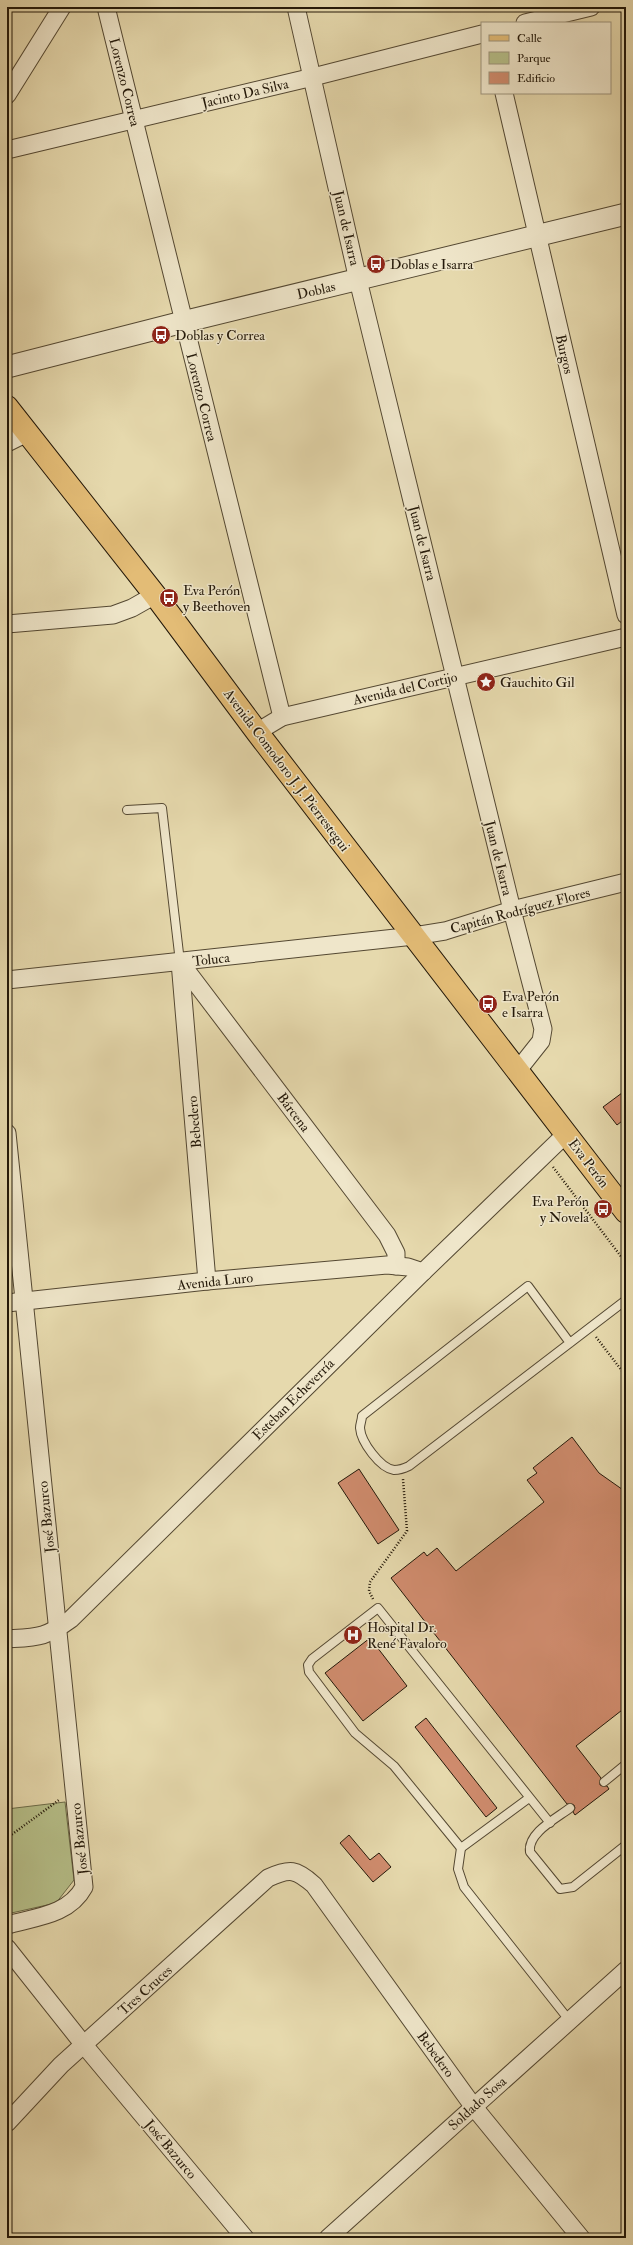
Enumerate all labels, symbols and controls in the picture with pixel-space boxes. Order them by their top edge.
legend [481,22,611,94]
text: Calle [517,31,542,46]
street label: Lorenzo Correa [105,36,144,128]
text: Parque [517,51,551,66]
text: Edificio [517,71,555,86]
street label: Jacinto Da Silva [199,75,290,112]
street label: Juan de Isarra [329,188,363,268]
bus stop icon: Doblas e Isarra [365,253,387,275]
place label: Doblas e Isarra [390,256,473,273]
street label: Doblas [295,278,337,303]
bus stop icon: Doblas y Correa [150,324,172,346]
place label: Doblas y Correa [175,327,265,345]
street label: Burgos [552,333,577,376]
street label: Lorenzo Correa [182,351,221,443]
street label: Juan de Isarra [405,503,440,583]
place label: Eva Perón y Beethoven [183,582,250,616]
bus stop icon: Eva Perón y Beethoven [158,587,180,609]
street label: Avenida del Cortijo [350,668,459,709]
place icon: Gauchito Gil [475,671,497,693]
place label: Gauchito Gil [500,674,575,691]
street label: Avenida Comodoro J. J. Pierrestegui [219,685,353,855]
street label: Juan de Isarra [481,818,516,898]
street label: Capitán Rodríguez Flores [448,884,592,938]
street label: Toluca [192,949,231,970]
place label: Eva Perón e Isarra [502,988,559,1021]
bus stop icon: Eva Perón e Isarra [477,993,499,1015]
street label: Bárcena [273,1089,314,1135]
street label: Bebedero [184,1095,205,1149]
street label: Eva Perón [565,1135,613,1191]
place label: Eva Perón y Novela [532,1193,589,1227]
bus stop icon: Eva Perón y Novela [592,1198,614,1220]
street label: Avenida Luro [175,1269,254,1294]
street label: Esteban Echeverría [249,1355,338,1444]
street label: José Bazurco [34,1480,59,1555]
place label: Hospital Dr. René Favaloro [367,1619,447,1652]
hospital icon: Hospital Dr. René Favaloro [342,1624,364,1646]
street label: José Bazurco [67,1802,92,1877]
street label: Tres Cruces [115,1962,176,2019]
street label: Bebedero [413,2028,458,2081]
street label: Soldado Sosa [445,2073,510,2134]
street label: José Bazurco [140,2115,200,2183]

